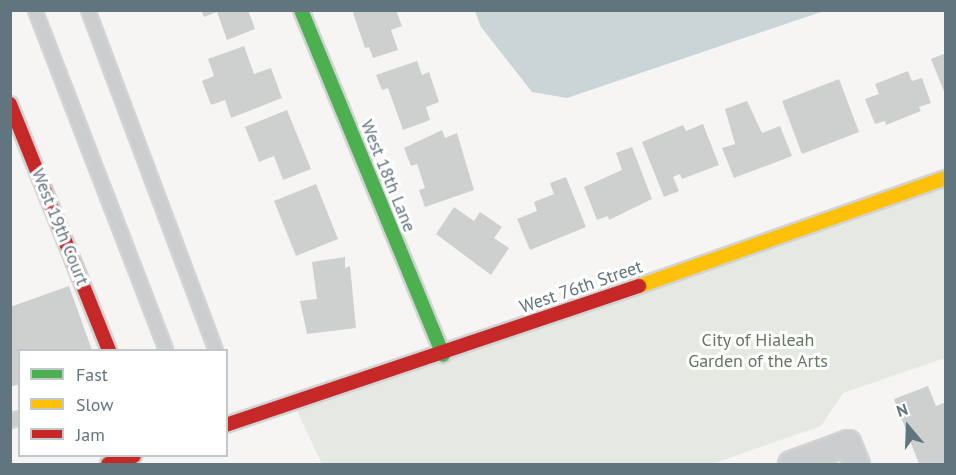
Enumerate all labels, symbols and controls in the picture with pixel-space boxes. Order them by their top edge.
street label: West 18th Lane [356,117,420,235]
street label: West 19th Court [27,166,93,288]
street label: West 76th Street [517,256,645,318]
park label: City of Hialeah Garden of the Arts [688,330,828,372]
legend [18,349,228,457]
text: Fast [76,363,108,386]
text: Slow [76,393,114,416]
north arrow [878,397,938,457]
text: N [894,399,910,421]
text: Jam [76,423,105,446]

